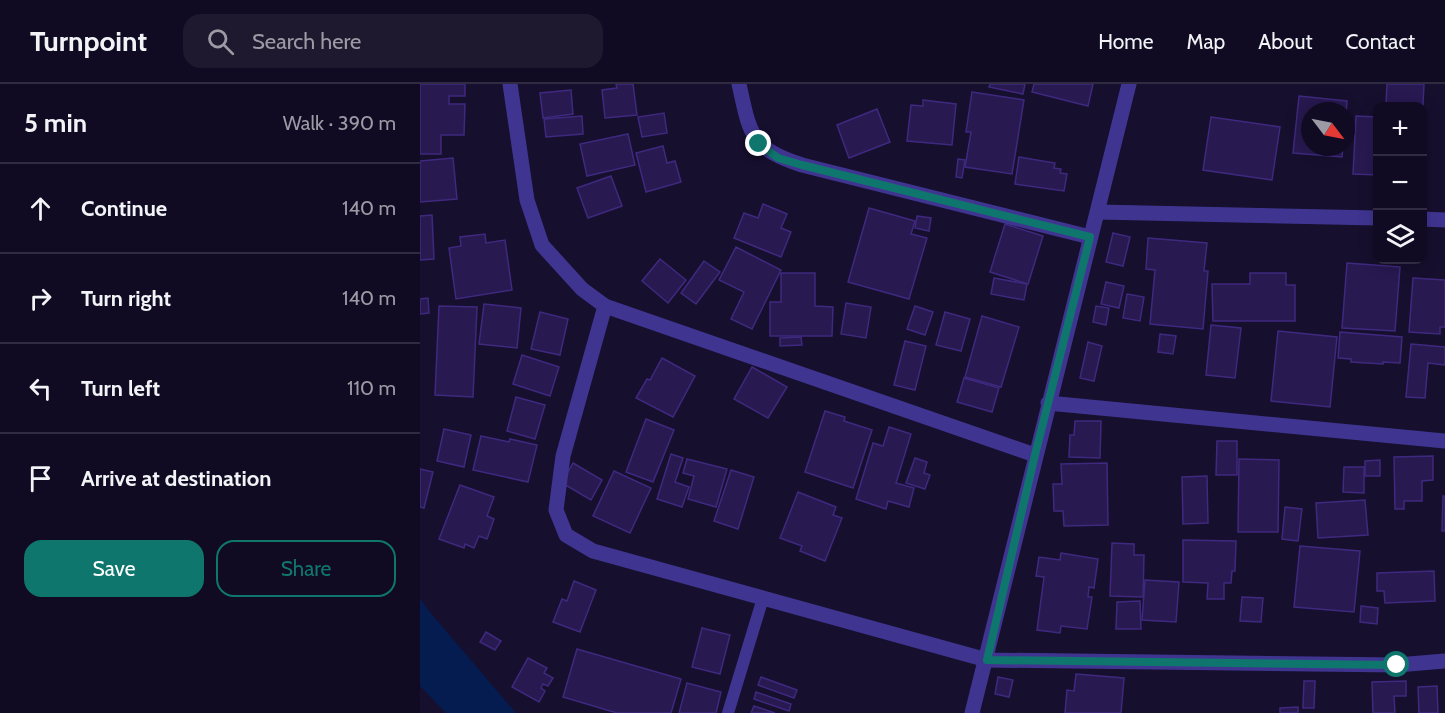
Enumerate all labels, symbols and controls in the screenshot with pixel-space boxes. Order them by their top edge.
search box [183,14,603,68]
text: Turnpoint [30,24,147,58]
icon: search [204,25,237,58]
text: Search here [252,28,361,55]
text: Home [1098,29,1154,54]
text: Map [1187,29,1225,54]
text: About [1258,29,1312,54]
text: Contact [1345,29,1415,54]
north arrow [1301,102,1355,156]
map controls [1373,102,1427,264]
button: + [1373,102,1427,156]
text: 5 min [24,107,87,139]
text: Walk · 390 m [283,111,396,135]
route end [745,130,771,156]
button: − [1373,156,1427,210]
icon: ahead [24,192,57,225]
text: Continue [81,195,167,222]
text: 140 m [342,196,396,220]
button: layers [1373,210,1427,264]
icon: right [24,282,57,315]
text: Turn right [81,285,171,312]
text: 140 m [342,286,396,310]
icon: left [24,372,57,405]
text: Turn left [81,375,160,402]
text: 110 m [347,376,396,400]
icon: arrive [24,462,57,495]
text: Arrive at destination [81,465,271,492]
button: Save [24,540,204,597]
button: Share [216,540,396,597]
route start [1383,651,1409,677]

